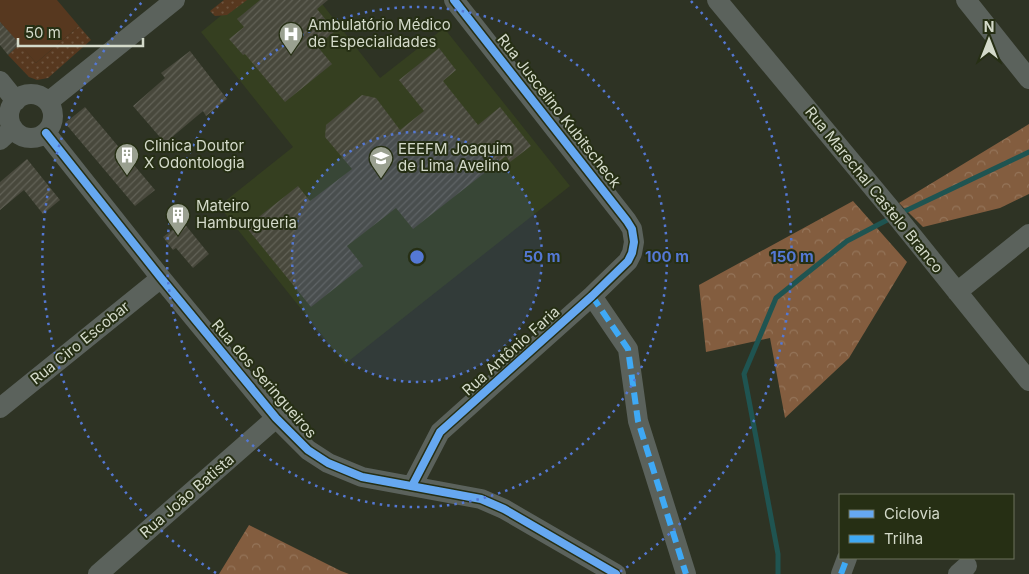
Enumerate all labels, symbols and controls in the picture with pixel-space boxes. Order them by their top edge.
scale bar [18,15,142,47]
place label: Ambulatório Médico de Especialidades [308,15,451,51]
north arrow [964,15,1014,65]
text: N [984,18,994,35]
hospital icon: Ambulatório Médico de Especialidades [278,21,304,55]
text: 50 m [25,23,61,42]
street label: Rua Juscelino Kubitscheck [493,30,626,192]
street label: Rua Marechal Castelo Branco [801,103,948,277]
place label: Clinica Doutor X Odontologia [144,136,245,172]
place label: EEEFM Joaquim de Lima Avelino [398,139,513,175]
building icon: Clinica Doutor X Odontologia [114,142,140,176]
school or university icon: EEEFM Joaquim de Lima Avelino [368,145,394,179]
place label: Mateiro Hamburgueria [196,196,297,232]
building icon: Mateiro Hamburgueria [165,202,191,236]
text: 50 m [524,247,560,266]
text: 100 m [645,247,689,266]
text: 150 m [770,247,814,266]
centre of rings [408,248,426,266]
street label: Rua Ciro Escobar [26,297,133,388]
street label: Rua Antônio Faria [458,302,563,399]
street label: Rua dos Seringueiros [208,315,321,442]
street label: Rua João Batista [136,450,238,542]
legend [839,494,1014,559]
text: Ciclovia [884,504,940,523]
text: Trilha [884,529,923,548]

